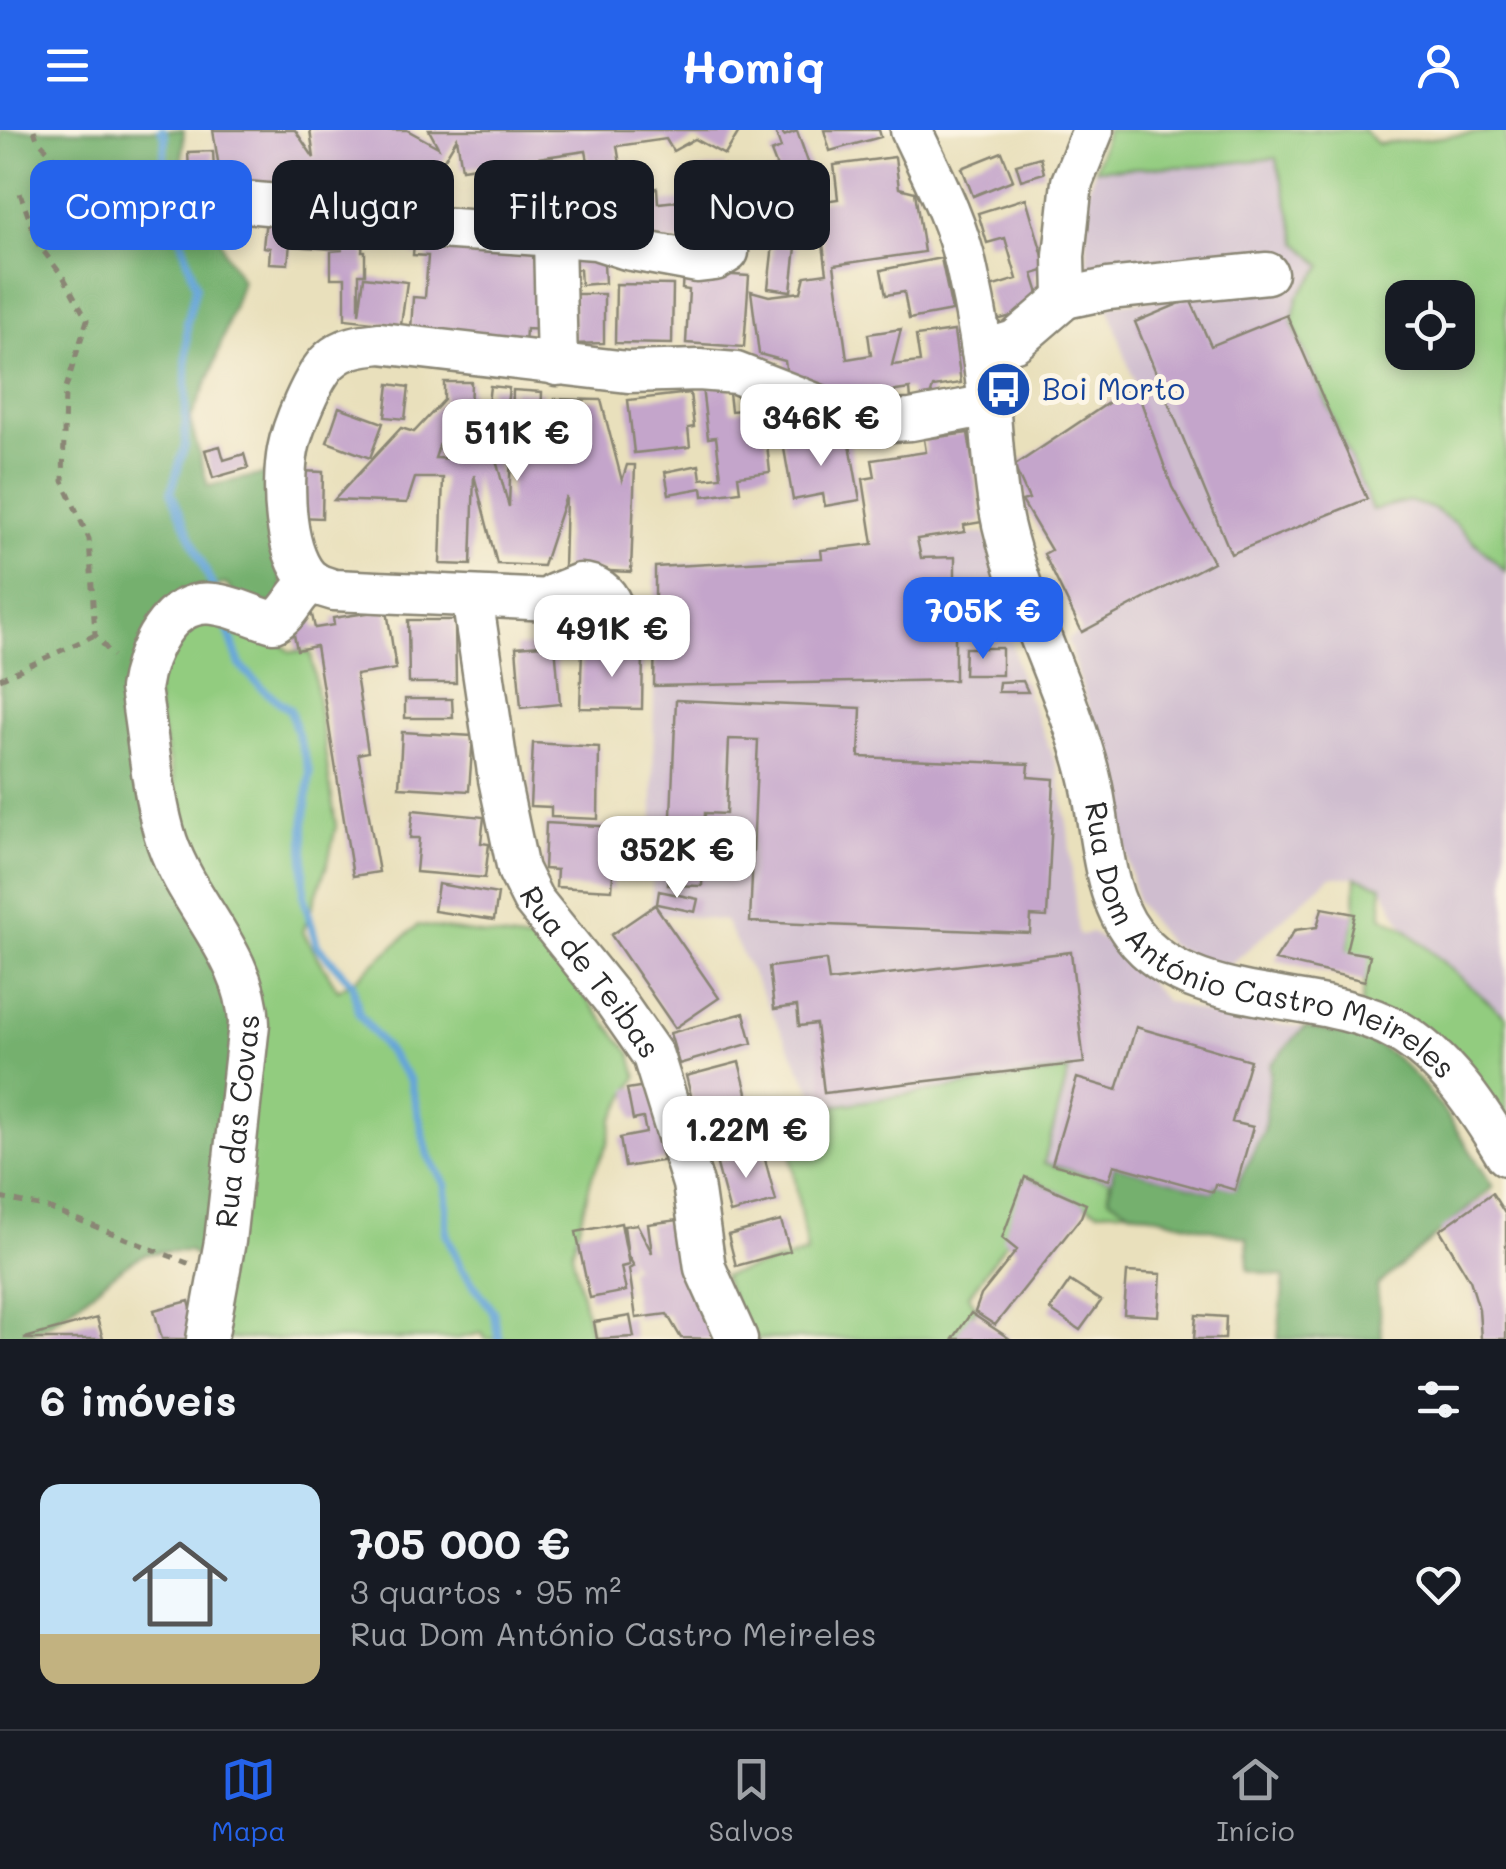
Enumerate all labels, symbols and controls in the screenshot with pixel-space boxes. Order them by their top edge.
text: Homiq [681,36,825,94]
icon: menu [40,38,95,93]
icon: person [1411,38,1466,93]
chip: Comprar [30,160,252,250]
chip: Alugar [272,160,454,250]
chip: Filtros [474,160,654,250]
chip: Novo [674,160,830,250]
map controls [1385,280,1475,370]
button: locate [1385,280,1475,370]
bus stop icon: Boi Morto [973,360,1033,420]
place label: Boi Morto [1042,368,1185,408]
pin: 346K € [740,384,902,469]
text: 346K € [762,395,880,437]
pin: 511K € [436,399,598,484]
text: 511K € [464,410,570,452]
pin: 705K € [902,577,1064,662]
text: 705K € [925,588,1041,630]
pin: 491K € [531,595,693,680]
text: 491K € [556,606,668,648]
street label: Rua Dom António Castro Meireles [1077,798,1465,1086]
pin: 352K € [596,816,758,901]
text: 352K € [620,827,734,869]
street label: Rua de Teibas [511,879,670,1065]
street label: Rua das Covas [205,1014,267,1230]
pin: 1.22M € [654,1096,838,1181]
text: 1.22M € [684,1107,808,1149]
text: 6 imóveis [40,1372,237,1427]
icon: filters [1411,1372,1466,1427]
text: 705 000 € [350,1515,570,1570]
icon: home [120,1524,240,1644]
icon: heart [1411,1557,1466,1612]
text: 3 quartos · 95 m² [350,1570,621,1612]
text: Rua Dom António Castro Meireles [350,1612,877,1654]
tab: Mapa [211,1752,286,1848]
tab: Salvos [708,1752,794,1848]
tab: Início [1216,1752,1295,1848]

